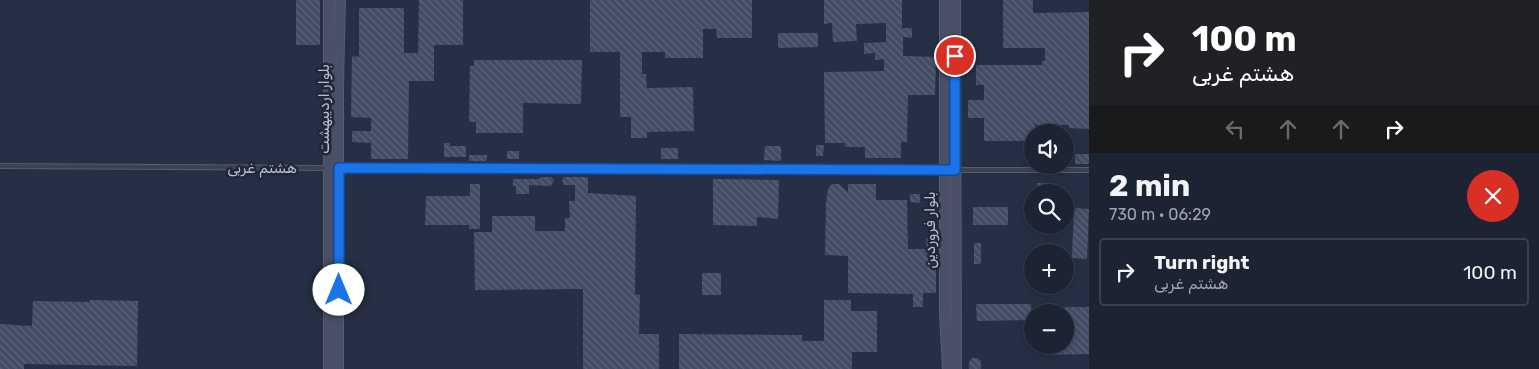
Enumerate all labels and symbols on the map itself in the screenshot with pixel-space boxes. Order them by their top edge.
pin [934,35,976,77]
street label: بلوار اردیبهشت [315,64,333,154]
street label: هشتم غربی [227,159,297,178]
street label: بلوار فروردین [921,191,940,269]
position arrow [312,263,364,315]

